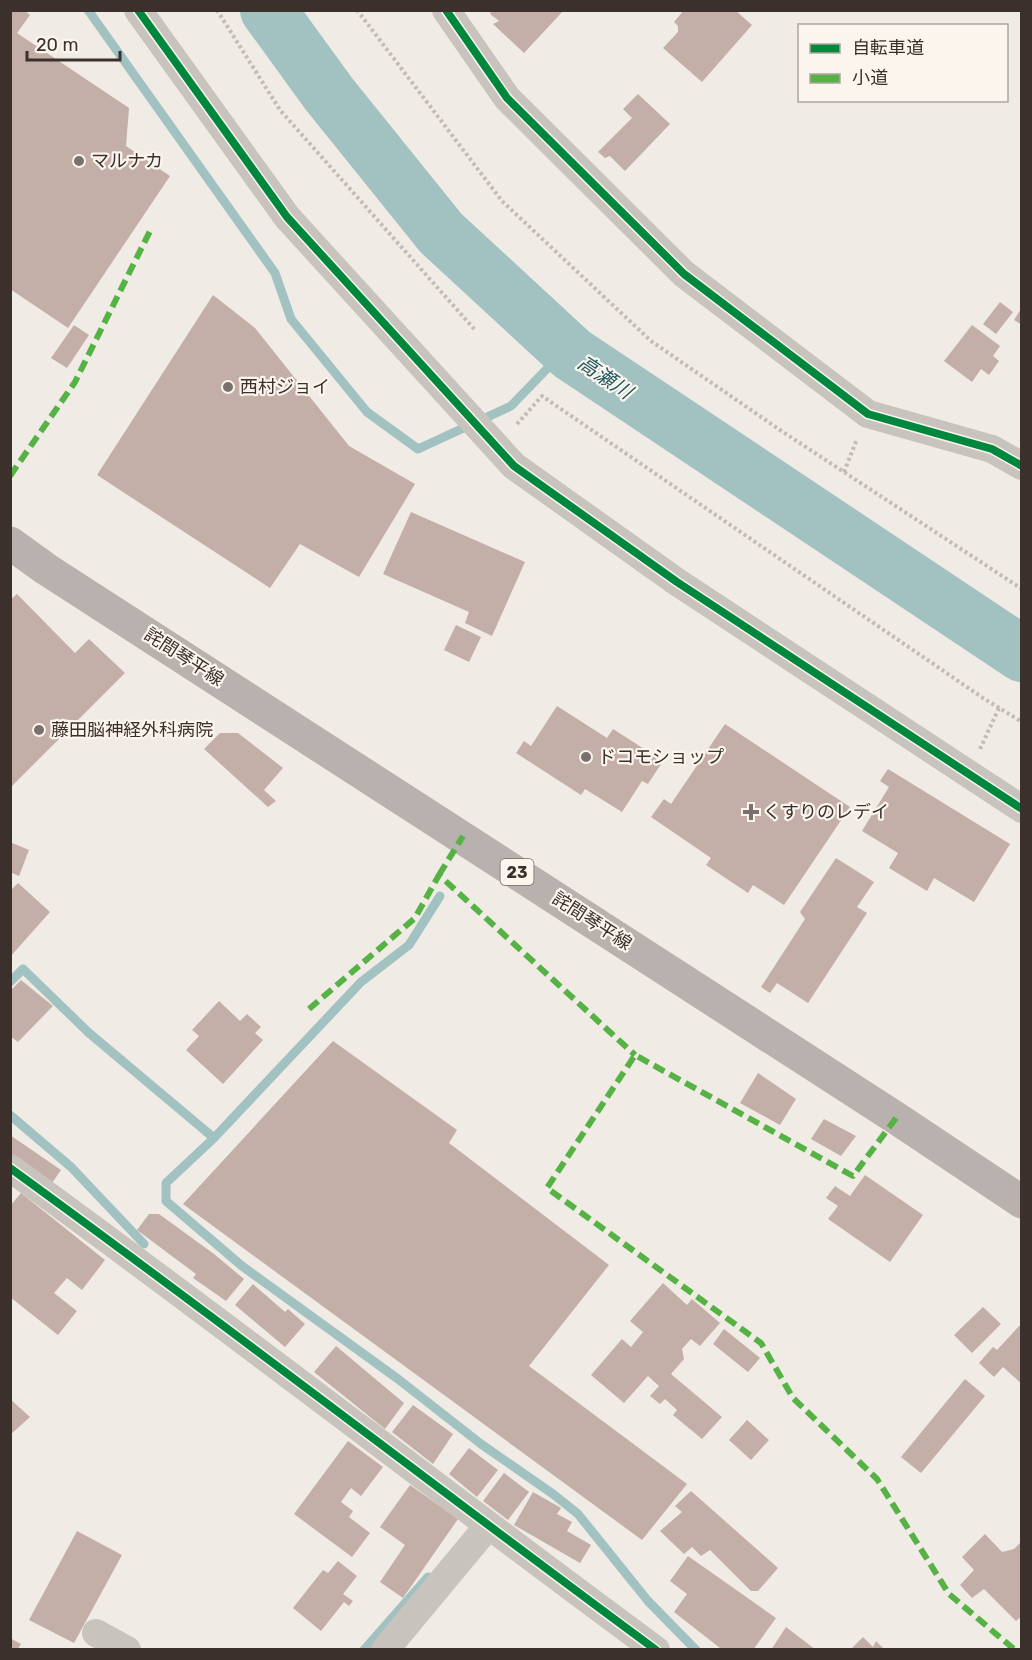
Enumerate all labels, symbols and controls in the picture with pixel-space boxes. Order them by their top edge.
scale bar [27,24,120,62]
legend [798,24,1008,102]
text: 20 m [36,34,78,56]
text: 自転車道 [852,37,924,59]
text: 小道 [852,67,888,89]
place label: マルナカ [91,150,163,172]
marker: マルナカ [72,154,86,168]
water label: 高瀬川 [573,350,638,405]
place label: 西村ジョイ [240,376,330,398]
marker: 西村ジョイ [221,380,235,394]
street label: 詫間琴平線 [140,623,228,691]
place label: 藤田脳神経外科病院 [51,719,213,741]
marker: 藤田脳神経外科病院 [32,723,46,737]
place label: ドコモショップ [598,746,724,768]
marker: ドコモショップ [579,750,593,764]
place label: くすりのレデイ [763,801,889,823]
marker: くすりのレデイ [744,805,758,819]
road number: 23 [500,859,534,885]
street label: 詫間琴平線 [548,887,636,955]

